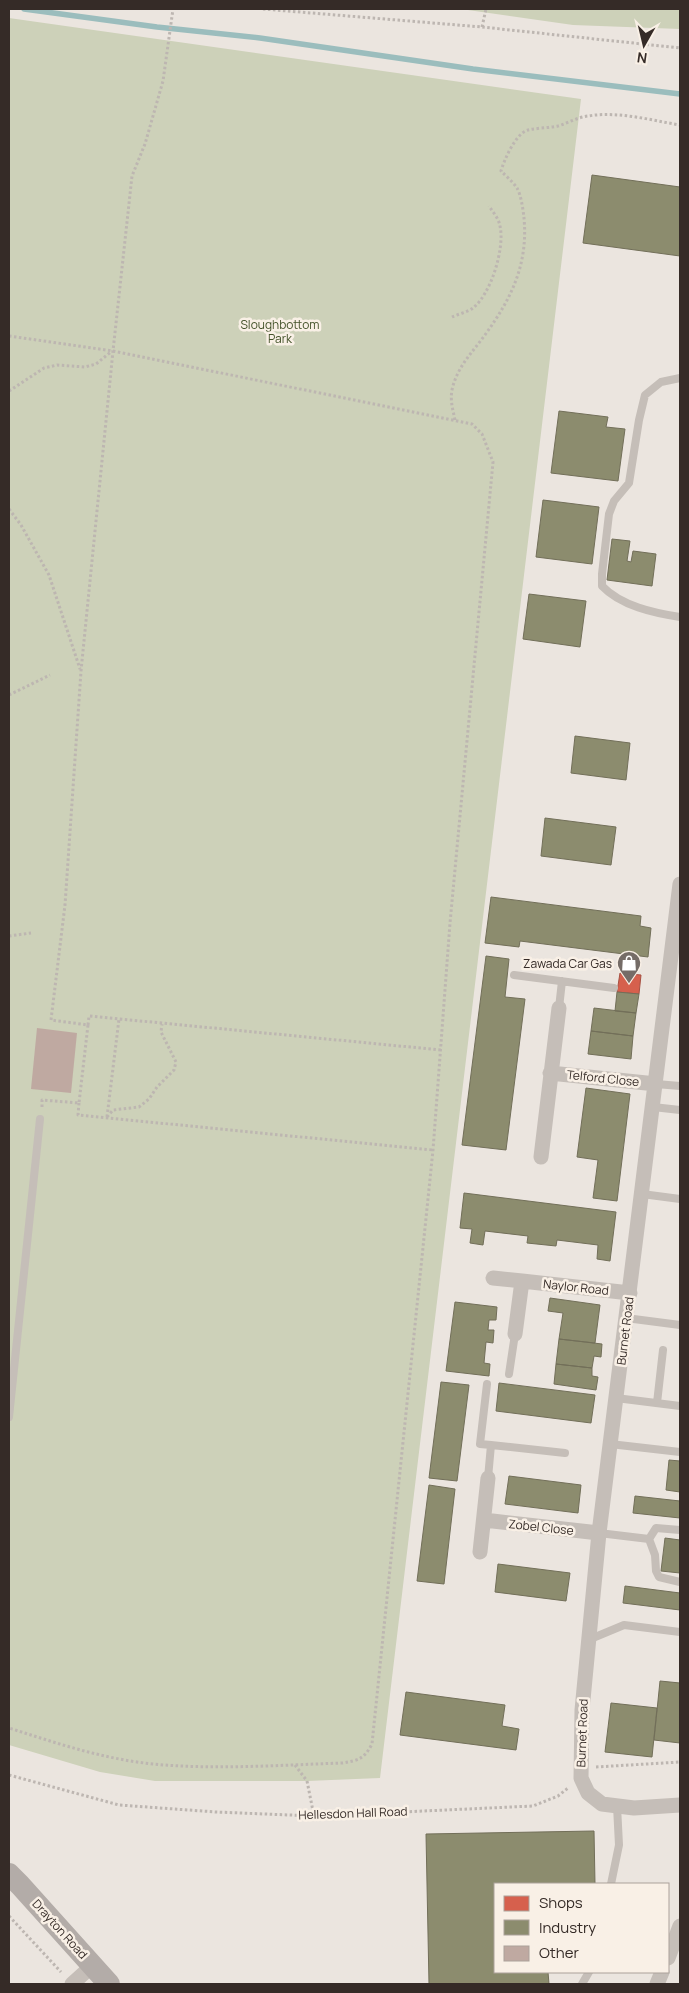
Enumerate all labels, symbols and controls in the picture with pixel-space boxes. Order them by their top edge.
north arrow [619,20,669,70]
text: N [636,48,648,68]
park label: Sloughbottom Park [240,316,320,347]
shop icon: Zawada Car Gas [616,950,642,984]
place label: Zawada Car Gas [523,955,612,972]
street label: Telford Close [566,1066,640,1090]
street label: Naylor Road [542,1275,610,1299]
street label: Burnet Road [612,1296,638,1366]
street label: Zobel Close [508,1515,574,1539]
street label: Burnet Road [572,1698,592,1768]
street label: Hellesdon Hall Road [298,1803,408,1823]
legend [494,1883,669,1973]
text: Shops [539,1892,583,1913]
street label: Drayton Road [29,1895,91,1963]
text: Industry [539,1917,596,1938]
text: Other [539,1942,580,1963]

